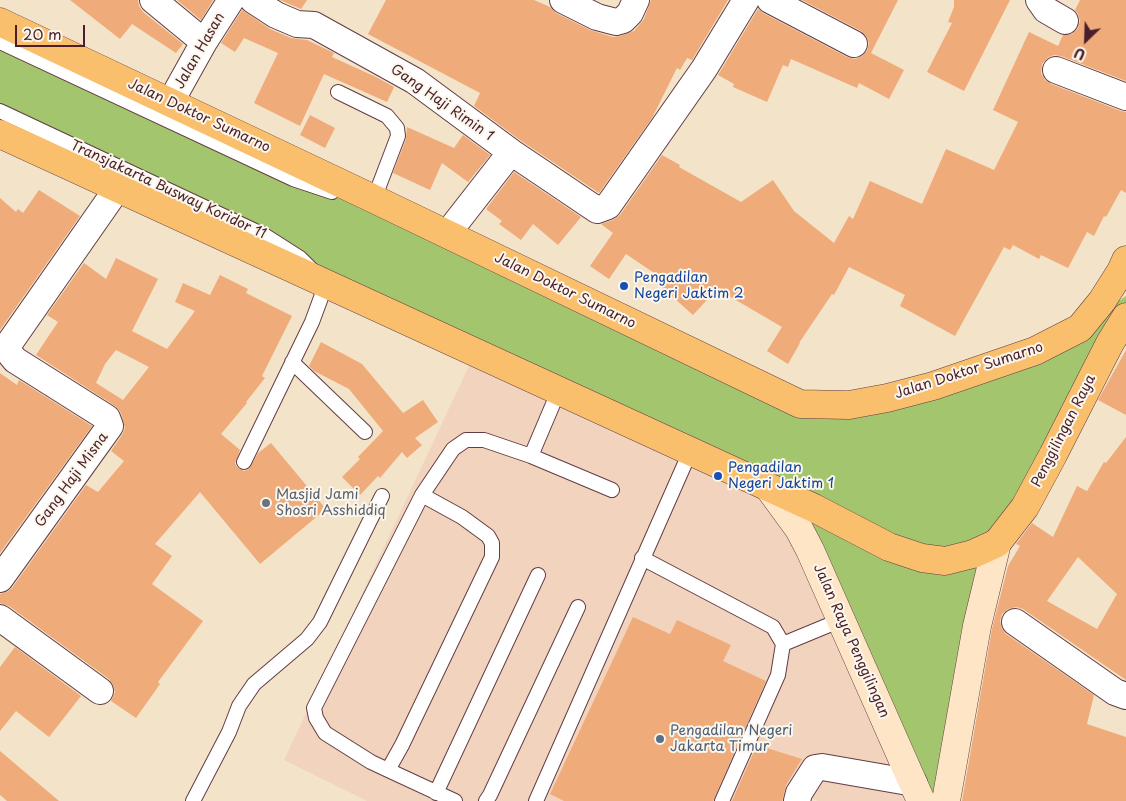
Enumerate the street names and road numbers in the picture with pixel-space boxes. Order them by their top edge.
street label: Jalan Hasan [171,10,229,92]
street label: Gang Haji Rimin 1 [387,61,497,145]
street label: Jalan Doktor Sumarno [125,76,273,156]
street label: Transjakarta Busway Koridor 11 [67,137,269,243]
street label: Jalan Doktor Sumarno [492,249,638,333]
street label: Jalan Doktor Sumarno [893,339,1045,403]
street label: Penggilingan Raya [1028,372,1100,490]
street label: Gang Haji Misna [32,429,112,531]
street label: Jalan Raya Penggilingan [809,561,893,721]

